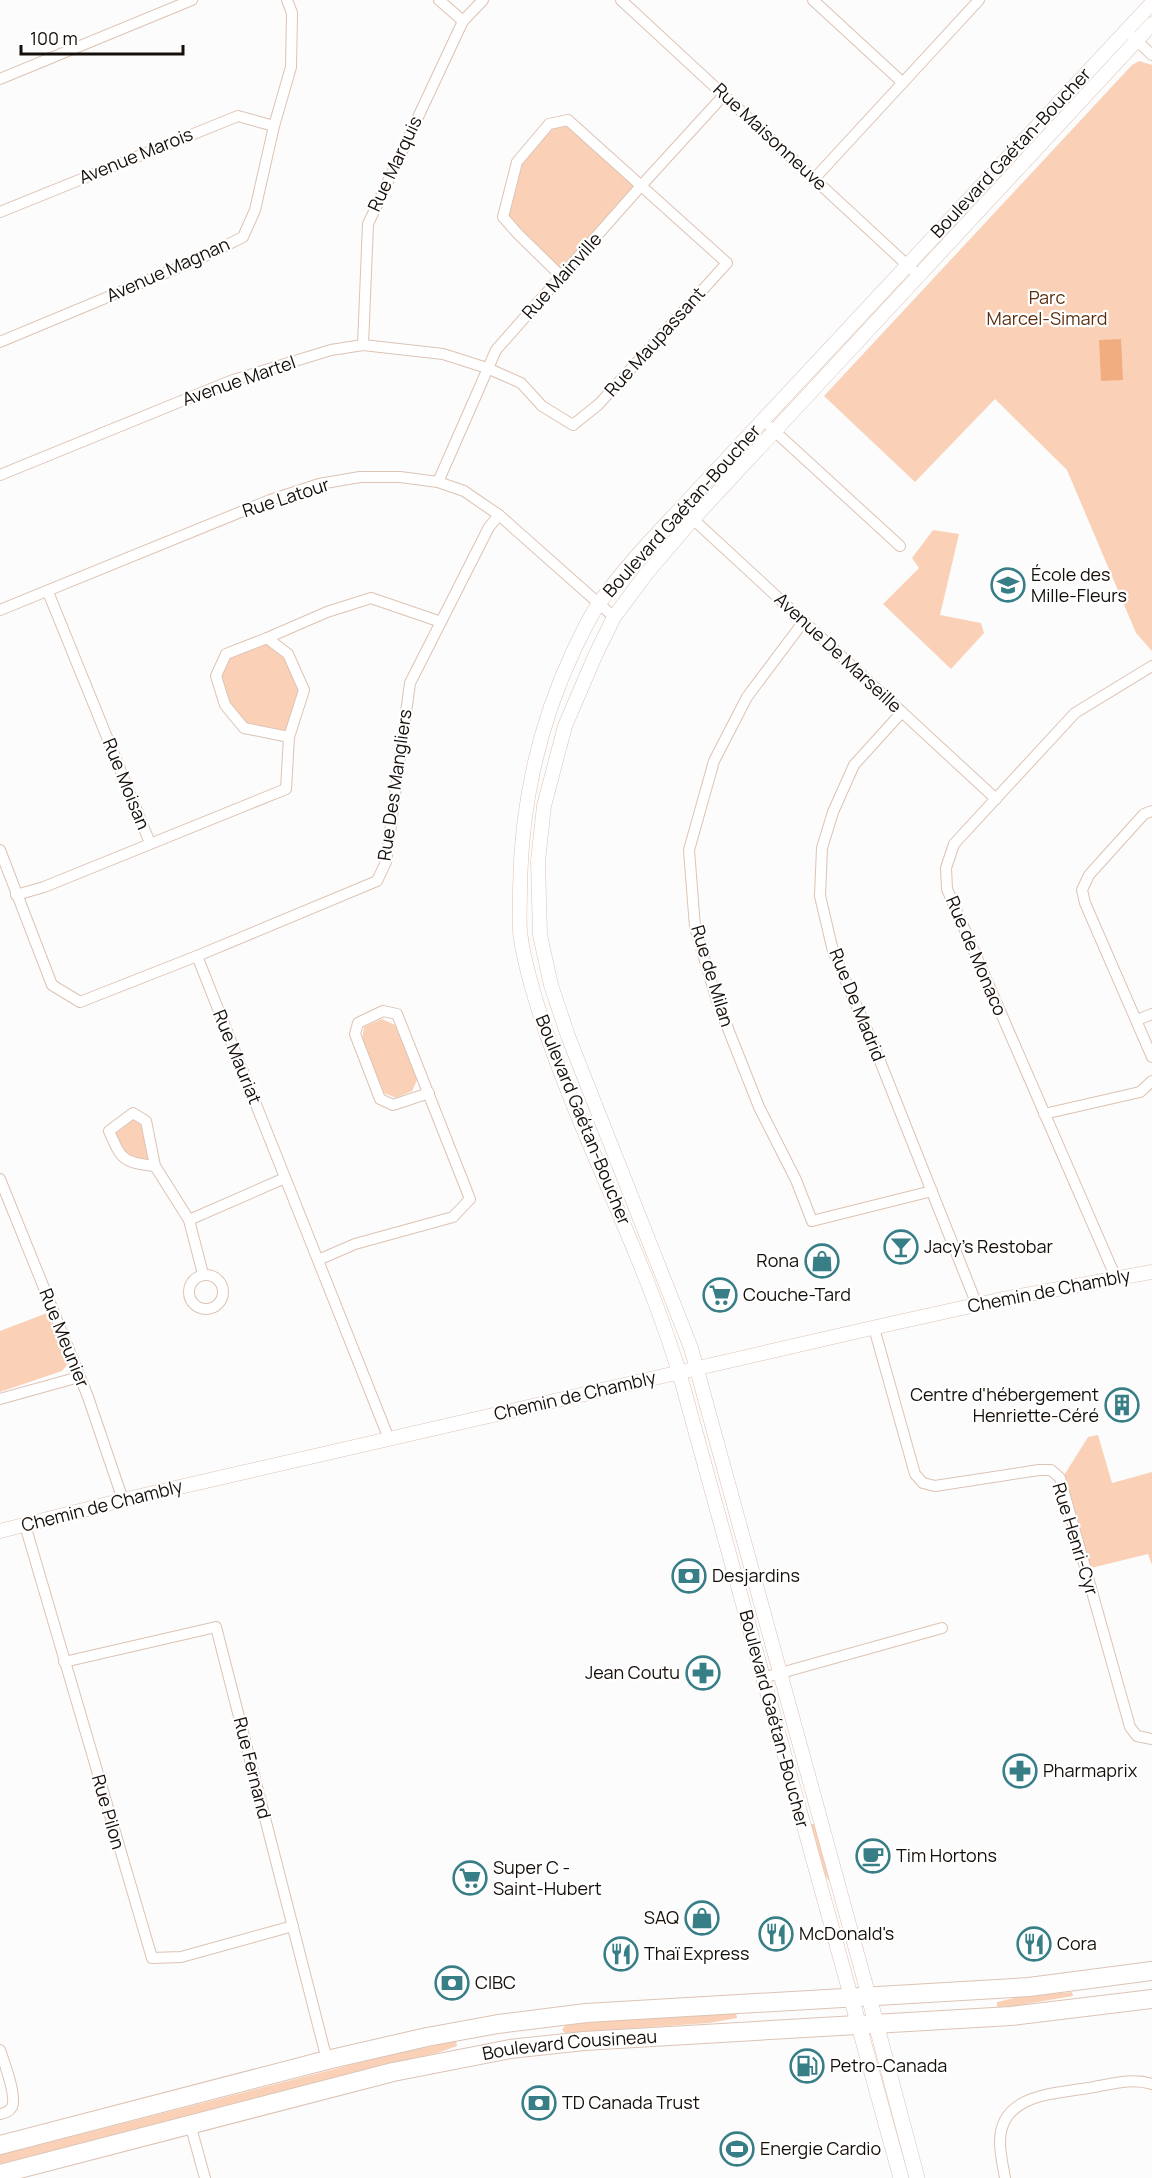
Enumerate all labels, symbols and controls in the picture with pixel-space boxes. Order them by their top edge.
scale bar [21,18,183,56]
text: 100 m [30,26,78,50]
street label: Boulevard Gaétan-Boucher [925,62,1096,243]
street label: Rue Maisonneuve [709,77,833,195]
street label: Rue Marquis [361,112,427,215]
street label: Avenue Marois [75,121,196,189]
street label: Rue Mainville [516,227,606,324]
street label: Avenue Magnan [102,231,233,307]
street label: Rue Maupassant [599,281,710,401]
park label: Parc Marcel-Simard [987,285,1107,330]
street label: Avenue Martel [179,349,299,411]
street label: Boulevard Gaétan-Boucher [597,418,766,602]
street label: Rue Latour [239,472,333,522]
place label: École des Mille-Fleurs [1031,562,1127,607]
school or university icon: École des Mille-Fleurs [990,567,1026,603]
street label: Avenue De Marseille [770,587,907,718]
street label: Rue Des Mangliers [371,708,417,862]
street label: Rue Moisan [98,734,156,833]
street label: Rue de Monaco [941,892,1013,1019]
street label: Rue de Milan [686,922,740,1030]
street label: Rue De Madrid [824,945,891,1065]
street label: Rue Mauriat [208,1006,268,1107]
street label: Boulevard Gaétan-Boucher [531,1011,637,1229]
bar icon: Jacy's Restobar [883,1229,919,1265]
place label: Jacy's Restobar [924,1234,1054,1258]
shop icon: Rona [804,1243,840,1279]
place label: Rona [756,1248,799,1272]
street label: Chemin de Chambly [965,1262,1133,1318]
supermarket icon: Couche-Tard [702,1277,738,1313]
place label: Couche-Tard [743,1282,851,1306]
street label: Rue Meunier [34,1285,96,1391]
street label: Chemin de Chambly [491,1365,659,1425]
place label: Centre d'hébergement Henriette-Céré [910,1382,1099,1427]
building icon: Centre d'hébergement Henriette-Céré [1104,1387,1140,1423]
street label: Chemin de Chambly [19,1473,185,1537]
street label: Rue Henri-Cyr [1047,1479,1105,1598]
bank icon: Desjardins [671,1558,707,1594]
place label: Desjardins [712,1563,800,1587]
street label: Boulevard Gaétan-Boucher [734,1607,816,1831]
pharmacy icon: Jean Coutu [685,1655,721,1691]
place label: Jean Coutu [585,1660,680,1684]
street label: Rue Fernand [229,1714,277,1821]
pharmacy icon: Pharmaprix [1002,1753,1038,1789]
place label: Pharmaprix [1043,1758,1138,1782]
street label: Rue Pilon [87,1772,131,1852]
cafe icon: Tim Hortons [855,1838,891,1874]
place label: Tim Hortons [896,1843,997,1867]
place label: Super C - Saint-Hubert [493,1855,602,1900]
supermarket icon: Super C - Saint-Hubert [452,1860,488,1896]
shop icon: SAQ [684,1900,720,1936]
place label: SAQ [644,1905,679,1929]
restaurant icon: McDonald's [758,1916,794,1952]
place label: McDonald's [799,1921,894,1945]
restaurant icon: Cora [1016,1926,1052,1962]
place label: Cora [1057,1931,1097,1955]
restaurant icon: Thaï Express [603,1936,639,1972]
place label: Thaï Express [644,1941,749,1965]
bank icon: CIBC [434,1965,470,2001]
place label: CIBC [475,1970,516,1994]
street label: Boulevard Cousineau [480,2024,658,2065]
fuel station icon: Petro-Canada [789,2048,825,2084]
place label: Petro-Canada [830,2053,947,2077]
bank icon: TD Canada Trust [521,2085,557,2121]
place label: TD Canada Trust [562,2090,700,2114]
sports icon: Energie Cardio [719,2131,755,2167]
place label: Energie Cardio [760,2136,881,2160]

